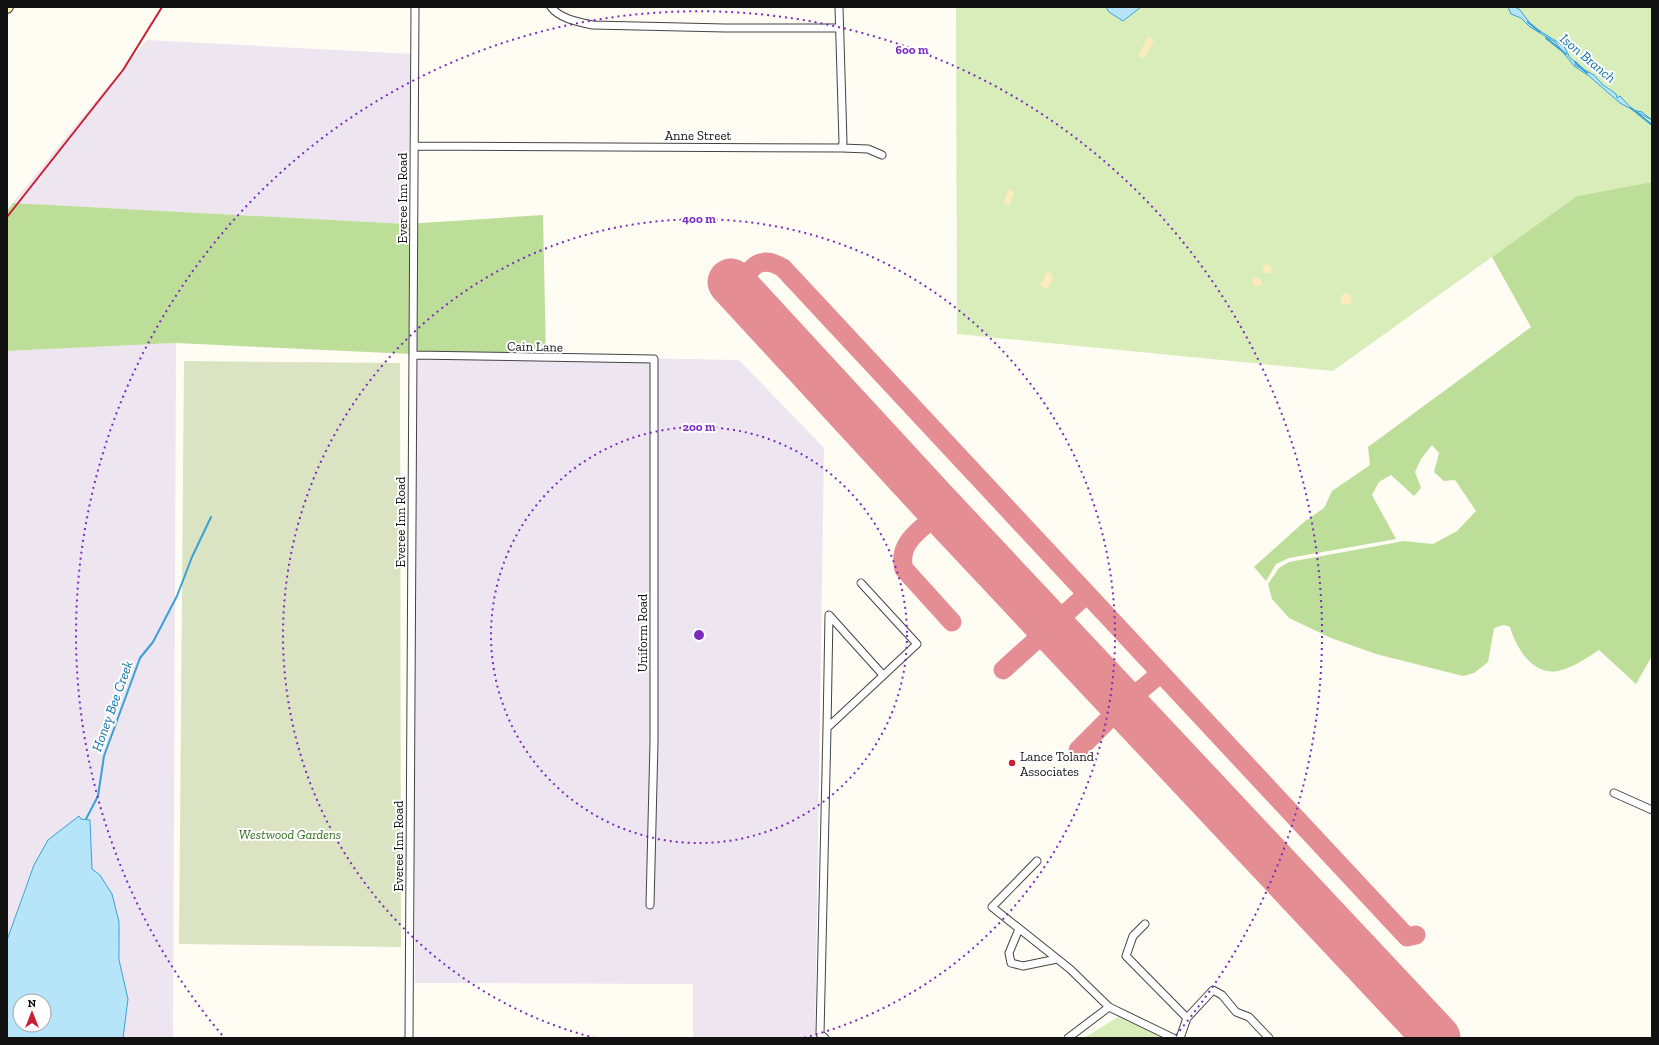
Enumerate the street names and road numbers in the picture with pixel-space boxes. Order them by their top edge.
street label: Anne Street [665,128,731,143]
street label: Everee Inn Road [395,153,410,243]
street label: Cain Lane [507,339,563,354]
street label: Everee Inn Road [393,477,408,567]
street label: Uniform Road [635,594,650,672]
street label: Everee Inn Road [391,801,406,891]

